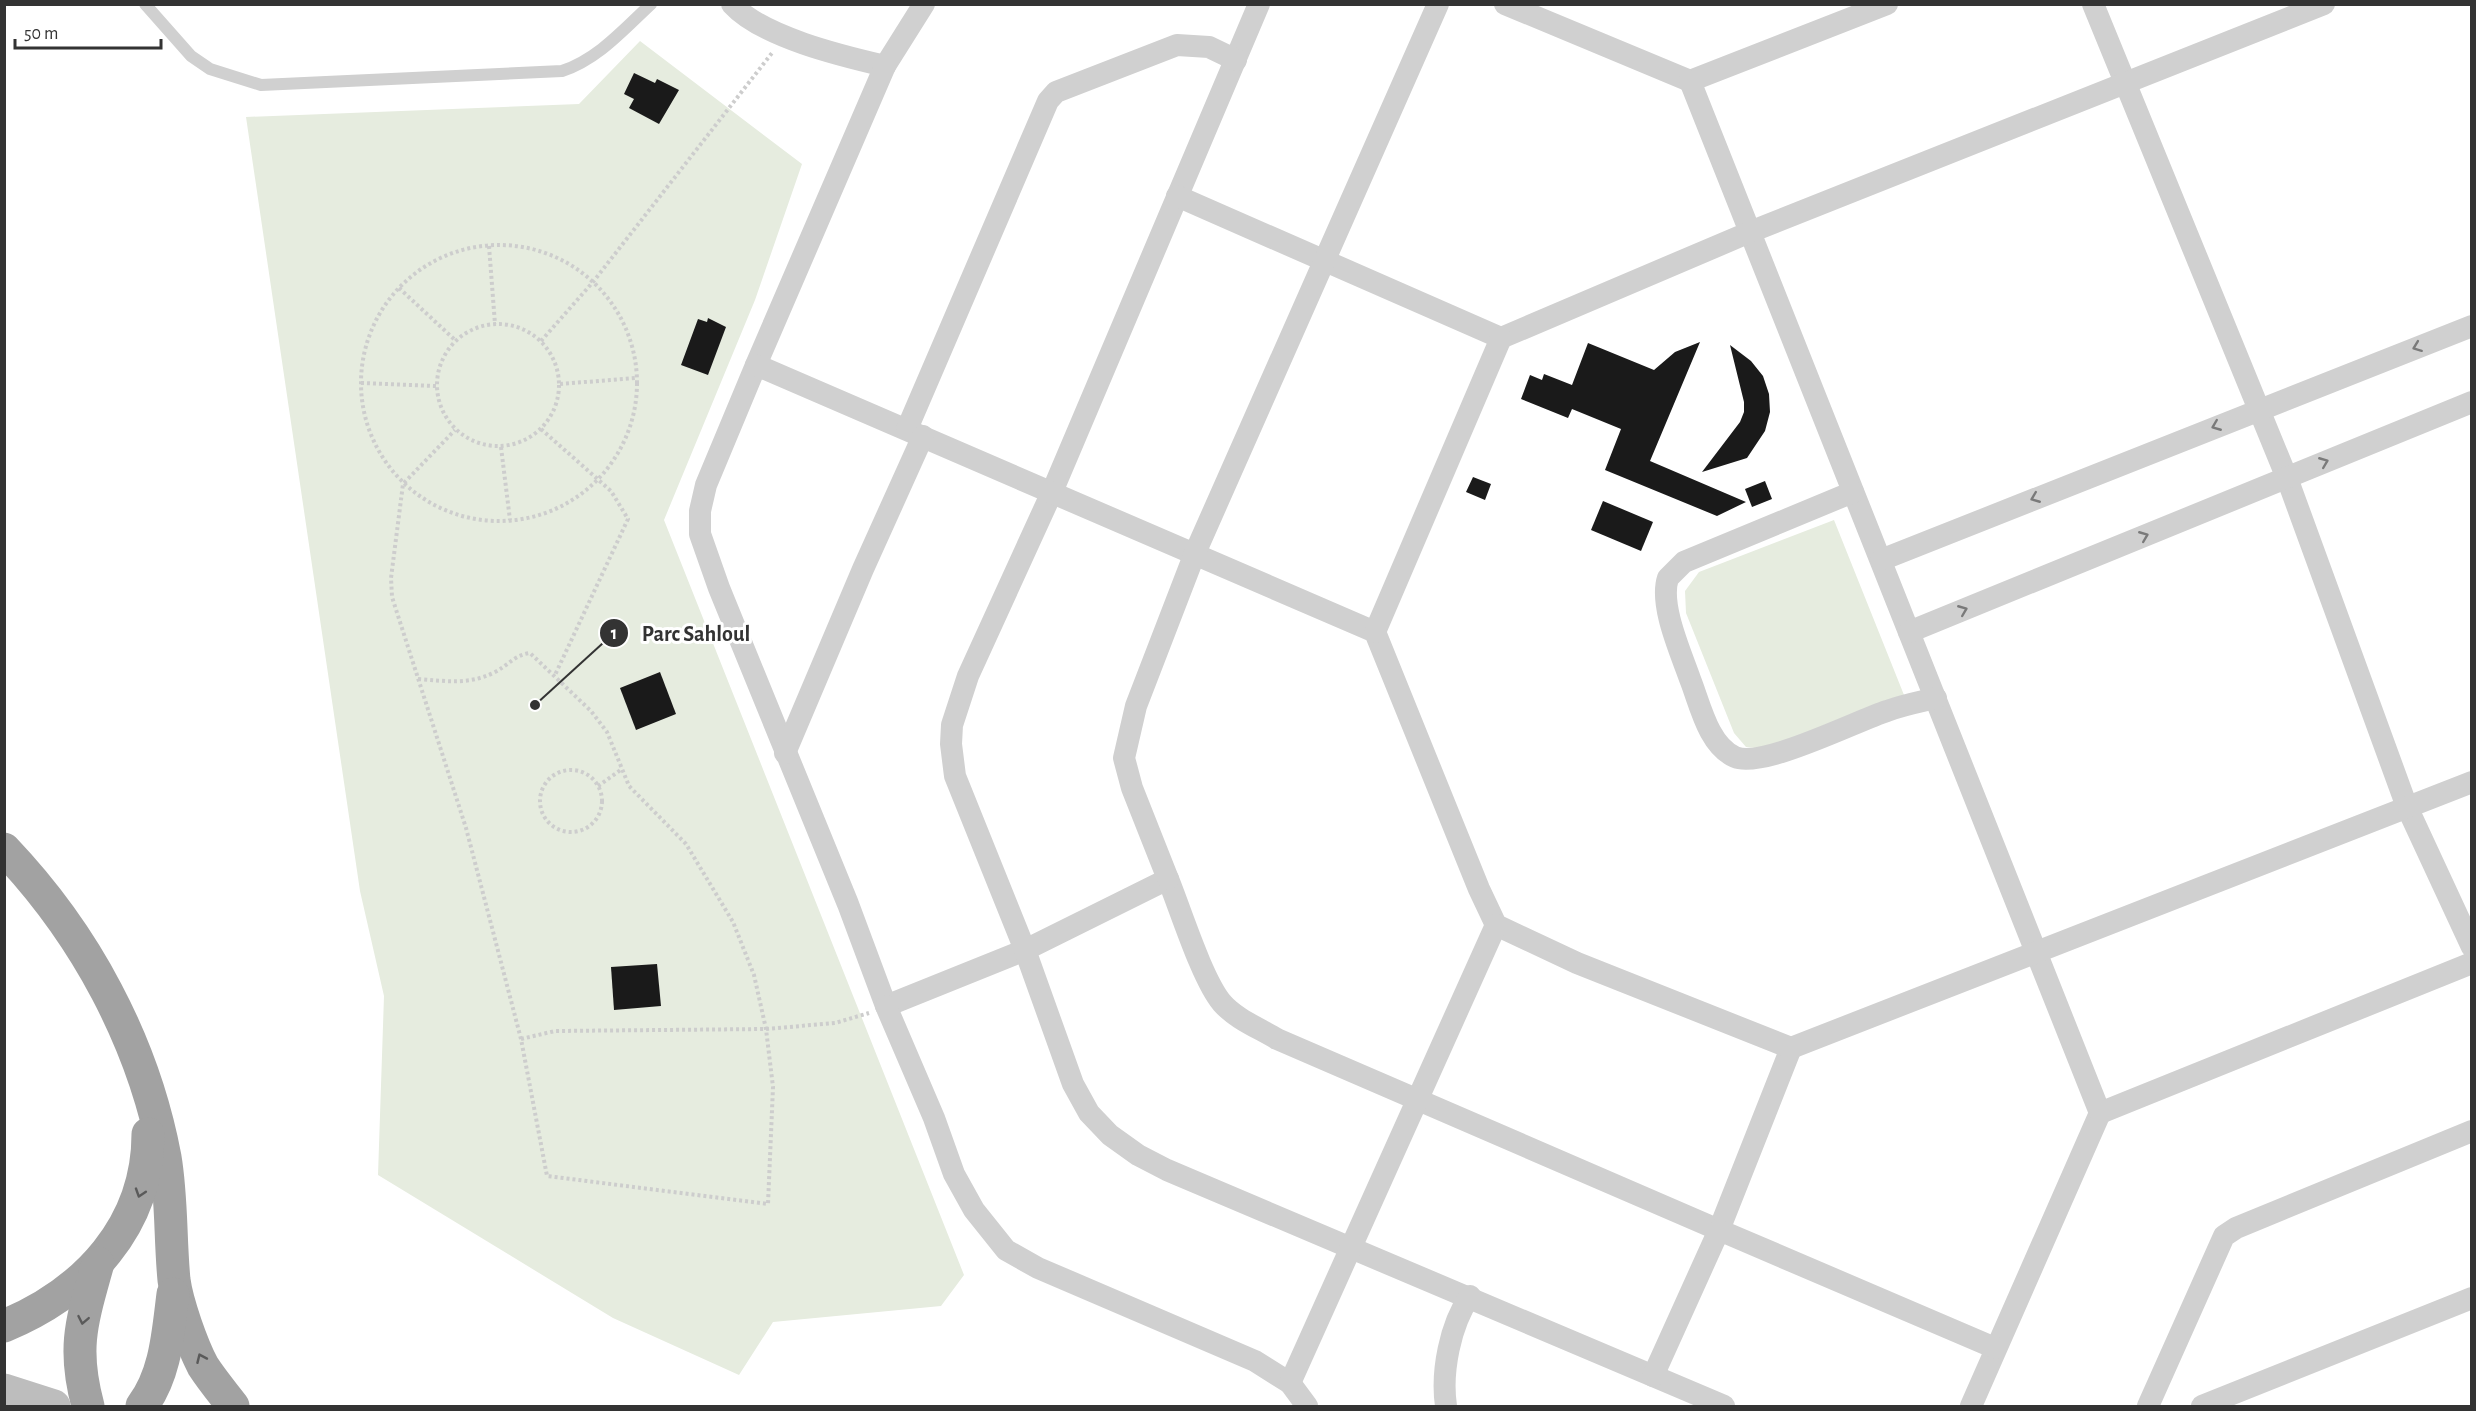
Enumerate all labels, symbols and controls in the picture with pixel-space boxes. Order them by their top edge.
scale bar [15,12,160,50]
text: 50 m [24,25,58,43]
one-way arrow [2412,340,2423,352]
one-way arrow [2211,419,2222,431]
one-way arrow [2318,457,2329,469]
one-way arrow [2030,491,2041,504]
one-way arrow [2137,531,2148,543]
one-way arrow [1957,605,1968,617]
callout: Parc Sahloul [599,613,762,653]
text: Parc Sahloul [642,623,750,645]
text: 1 [611,625,617,643]
one-way arrow [135,1187,147,1198]
one-way arrow [77,1314,90,1324]
one-way arrow [196,1354,208,1365]

